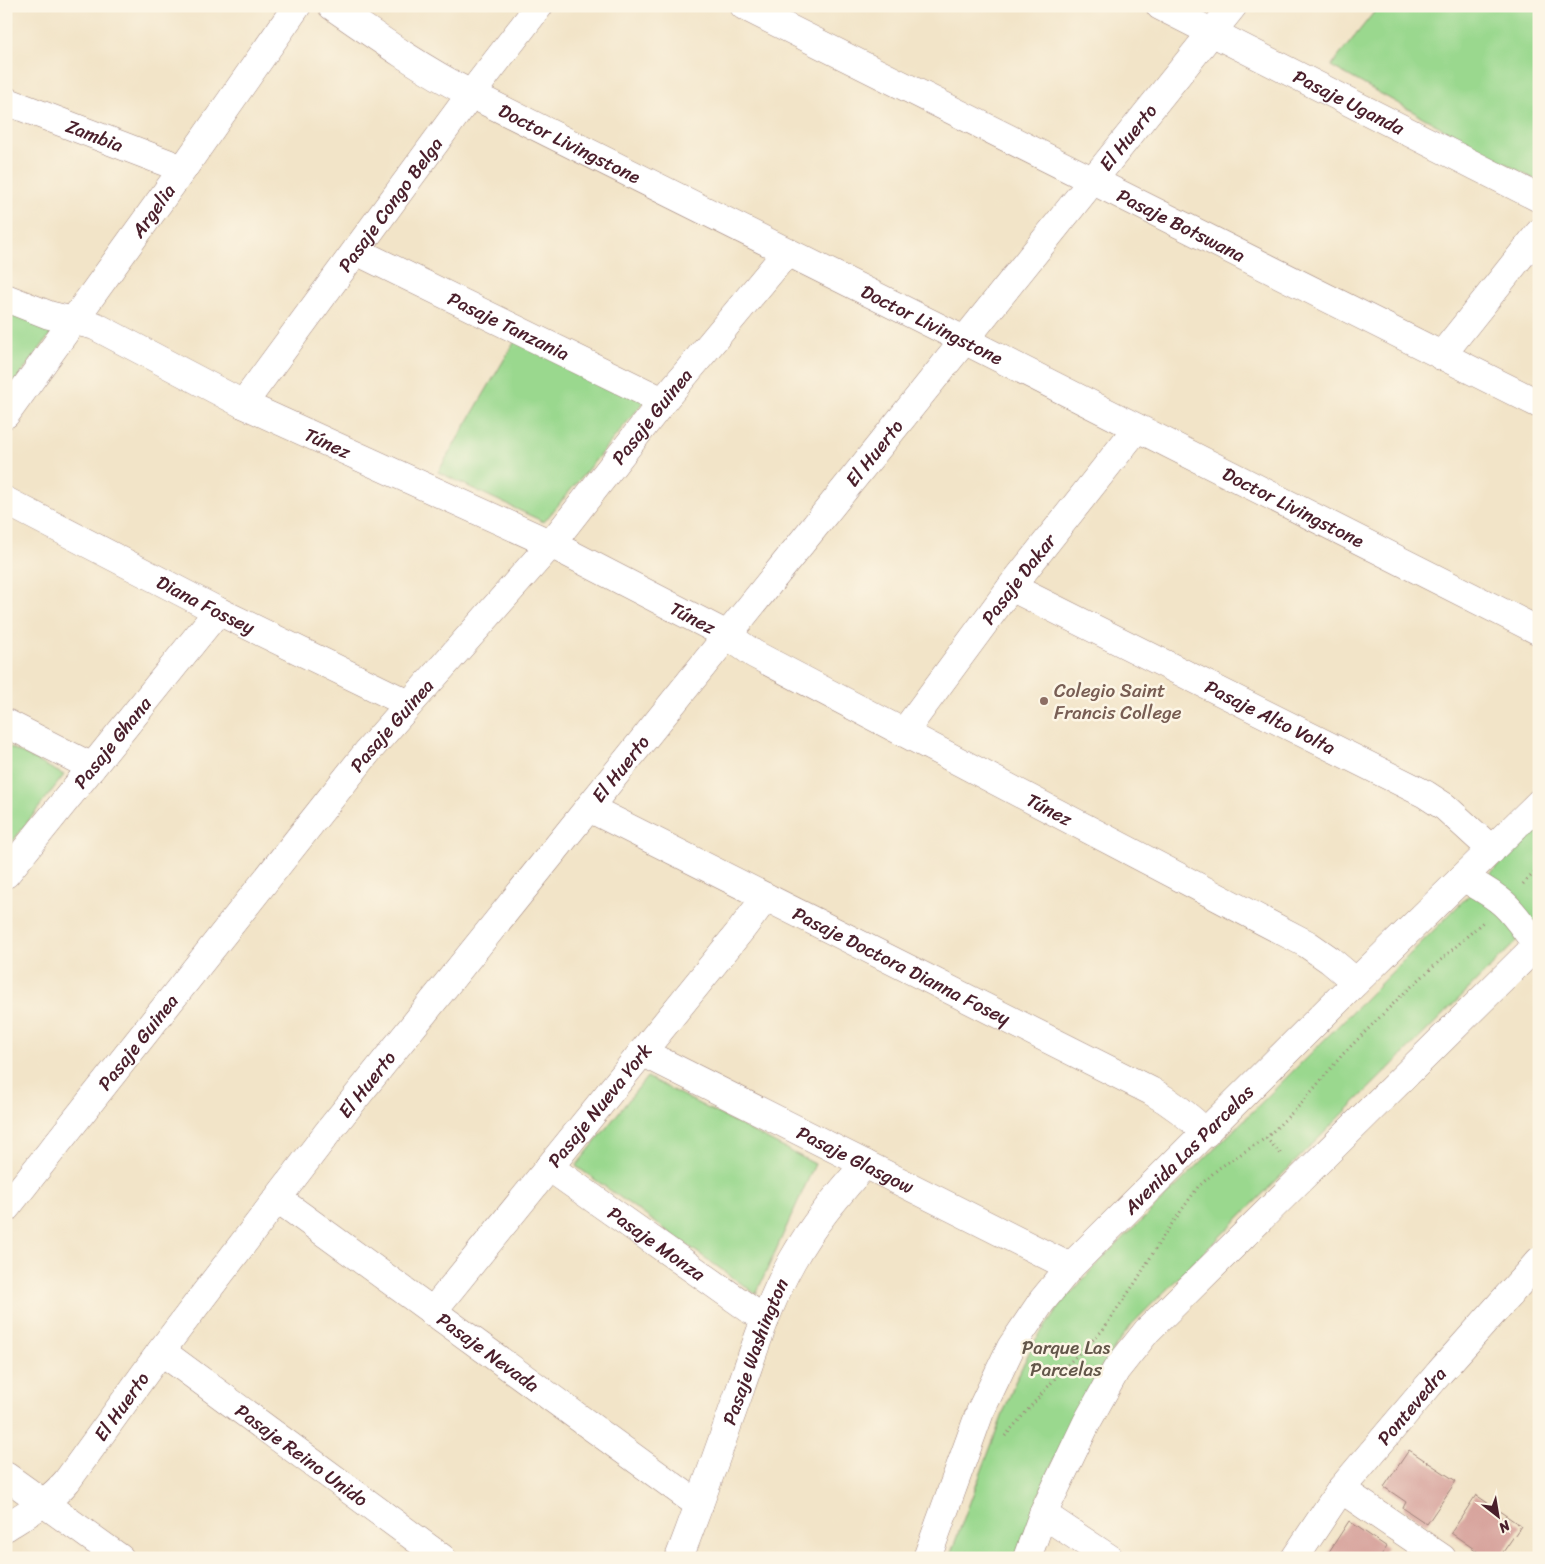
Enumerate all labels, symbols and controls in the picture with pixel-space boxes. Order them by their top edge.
street label: Pasaje Uganda [1288,60,1411,144]
street label: Doctor Livingstone [493,94,647,193]
street label: El Huerto [1090,96,1165,178]
street label: Zambia [61,109,129,161]
street label: Pasaje Congo Belga [329,129,451,279]
street label: Argelia [121,176,184,245]
street label: Pasaje Botswana [1111,179,1252,271]
street label: Doctor Livingstone [855,275,1009,374]
street label: Pasaje Tanzania [442,282,576,370]
street label: Pasaje Guinea [603,360,701,472]
street label: El Huerto [836,412,912,494]
street label: Túnez [299,418,357,468]
street label: Doctor Livingstone [1217,457,1370,557]
street label: Pasaje Dakar [972,525,1065,632]
street label: Diana Fossey [151,565,261,643]
street label: Túnez [664,592,723,644]
street label: Pasaje Guinea [341,670,442,779]
street label: Pasaje Alto Volta [1199,670,1342,764]
place label: Colegio Saint Francis College [1054,674,1182,729]
street label: Pasaje Ghana [64,689,160,796]
marker: Colegio Saint Francis College [1038,695,1050,707]
street label: El Huerto [583,727,658,810]
street label: Túnez [1021,783,1079,835]
street label: Pasaje Doctora Dianna Fosey [787,897,1016,1034]
street label: Pasaje Guinea [89,986,187,1098]
street label: Pasaje Nueva York [539,1036,660,1175]
street label: El Huerto [329,1043,404,1125]
street label: Avenida Las Parcelas [1114,1076,1262,1223]
street label: Pasaje Glasgow [791,1116,920,1203]
street label: Pasaje Monza [601,1197,713,1290]
street label: Pasaje Washington [712,1272,797,1430]
street label: Pasaje Nevada [430,1303,547,1401]
park label: Parque Las Parcelas [1022,1331,1110,1386]
street label: Pontevedra [1368,1359,1455,1453]
street label: El Huerto [85,1364,158,1448]
street label: Pasaje Reino Unido [228,1394,376,1515]
north arrow [1472,1492,1522,1542]
text: N [1494,1513,1516,1540]

